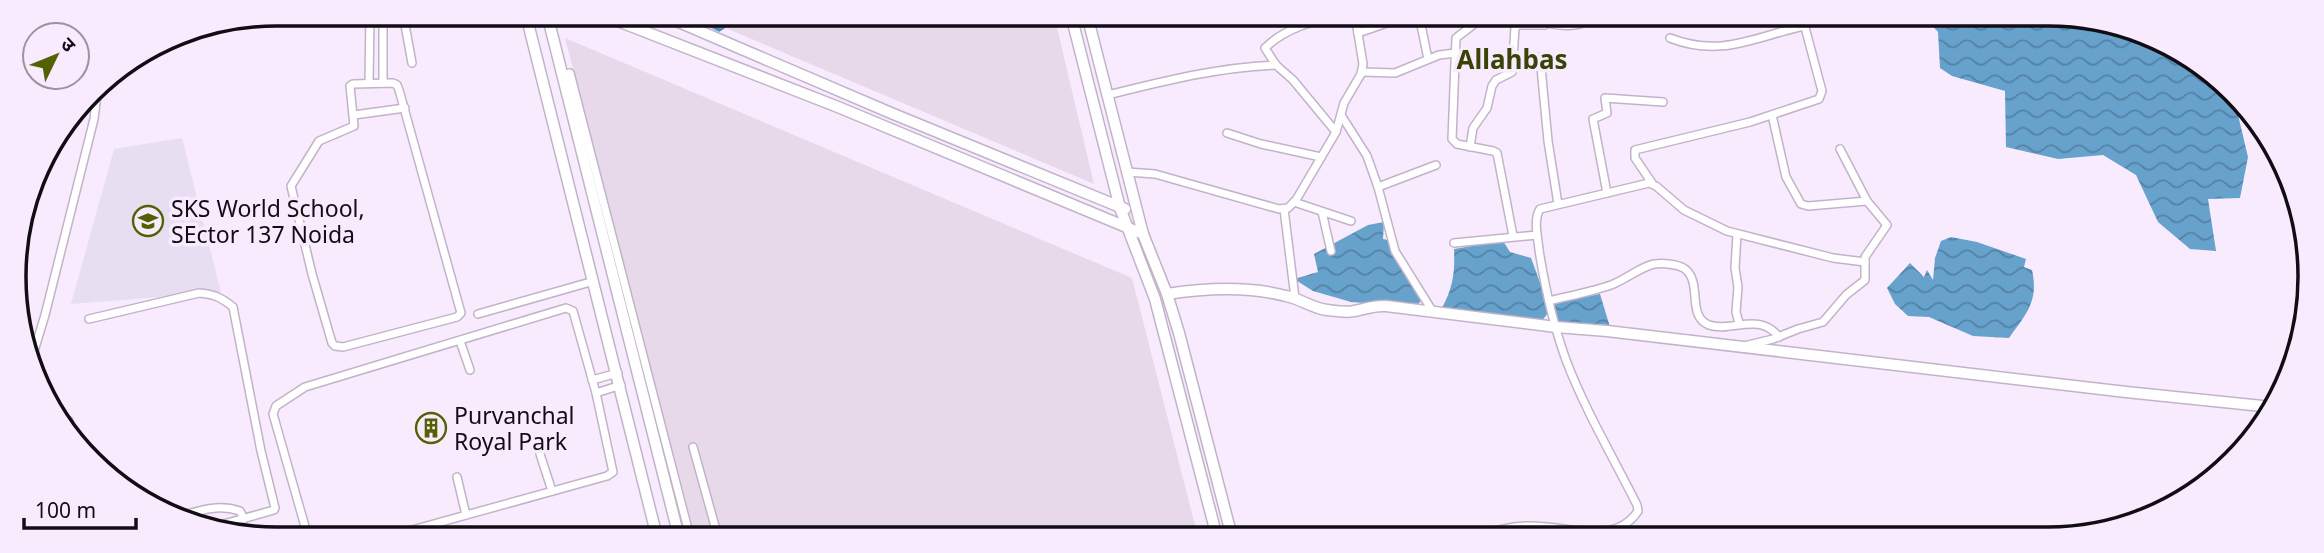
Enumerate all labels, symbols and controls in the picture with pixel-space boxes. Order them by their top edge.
north arrow [21,21,91,91]
text: उ [55,31,82,58]
district label: Allahbas [1456,41,1568,77]
place label: SKS World School, SEctor 137 Noida [171,192,365,250]
school or university icon: SKS World School, SEctor 137 Noida [131,204,165,238]
place label: Purvanchal Royal Park [454,399,575,457]
building icon: Purvanchal Royal Park [414,411,448,445]
scale bar [24,486,136,530]
text: 100 m [35,496,96,524]

